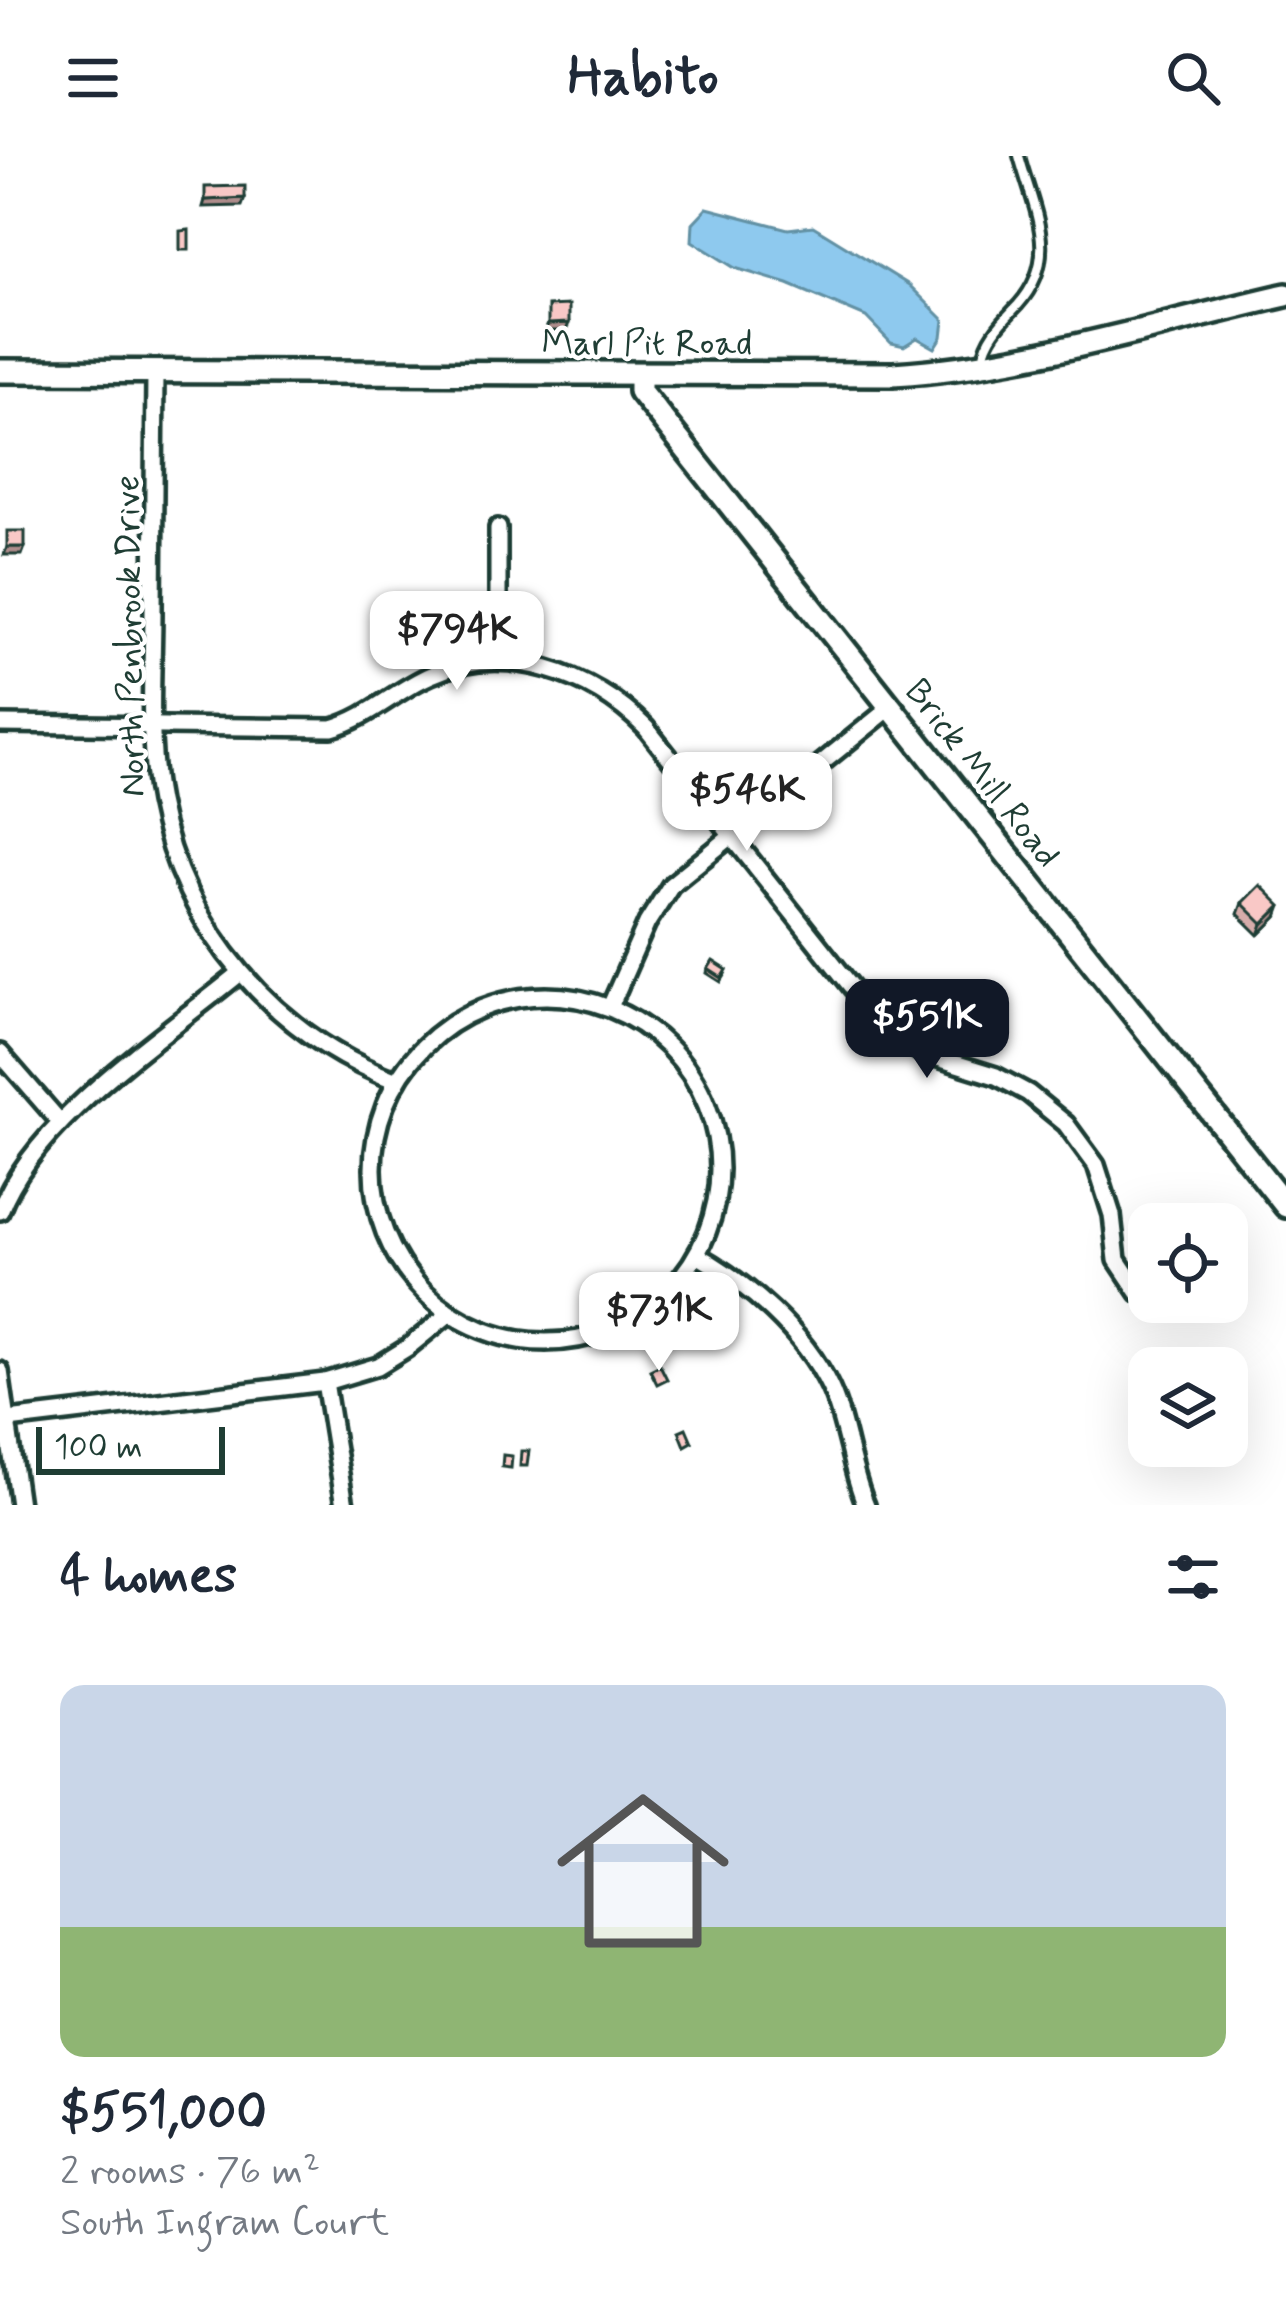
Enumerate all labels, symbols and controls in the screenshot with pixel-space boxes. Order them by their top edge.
text: Habito [567,43,719,114]
icon: menu [60,45,126,111]
icon: search [1160,45,1226,111]
street label: Marl Pit Road [542,321,753,368]
street label: North Penbrook Drive [105,474,158,797]
pin: $794K [373,591,541,693]
text: $794K [397,604,517,655]
street label: Brick Mill Road [893,670,1070,878]
pin: $546K [663,752,831,854]
text: $546K [689,765,805,816]
pin: $551K [843,979,1011,1081]
text: $551K [872,992,982,1043]
map controls [1128,1203,1248,1467]
button: locate [1128,1203,1248,1323]
pin: $731K [575,1272,743,1374]
text: $731K [606,1285,712,1336]
button: layers [1128,1347,1248,1467]
scale bar [36,1421,225,1474]
text: 100 m [54,1426,143,1470]
text: 4 homes [60,1544,237,1610]
icon: filters [1160,1544,1226,1610]
icon: home [535,1763,751,1979]
text: $551,000 [60,2081,267,2147]
text: 2 rooms · 76 m² [60,2147,320,2198]
text: South Ingram Court [60,2198,389,2249]

